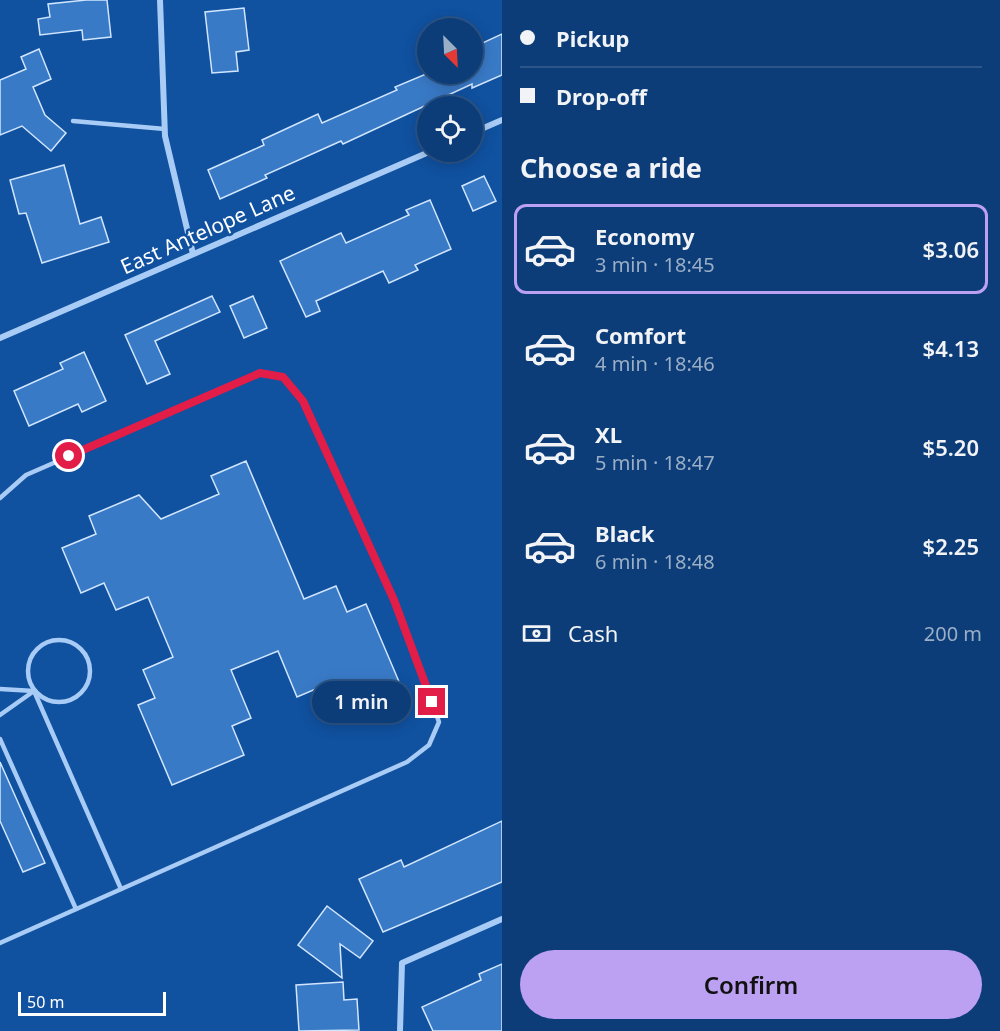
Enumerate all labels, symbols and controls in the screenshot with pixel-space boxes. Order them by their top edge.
north arrow [417,18,483,84]
map controls [417,18,483,162]
text: Pickup [556,23,629,53]
text: Drop-off [556,81,647,111]
button: locate [417,96,483,162]
text: Choose a ride [520,149,702,186]
street label: East Antelope Lane [116,178,299,280]
text: Economy [595,221,694,251]
icon: car [523,222,577,276]
text: $3.06 [923,234,979,264]
text: 3 min · 18:45 [595,251,715,278]
text: Comfort [595,320,686,350]
icon: car [523,321,577,375]
text: $4.13 [923,333,979,363]
text: 4 min · 18:46 [595,350,715,377]
text: XL [595,419,622,449]
icon: car [523,420,577,474]
text: $5.20 [923,432,979,462]
route start [55,442,82,469]
text: 5 min · 18:47 [595,449,715,476]
text: Black [595,518,654,548]
icon: car [523,519,577,573]
text: $2.25 [923,531,979,561]
text: 6 min · 18:48 [595,548,715,575]
icon: cash [520,617,553,650]
text: Cash [568,618,618,648]
text: 200 m [924,620,982,647]
callout: 1 min [312,681,411,723]
text: 1 min [334,688,389,715]
route end [418,688,445,715]
button: Confirm [520,950,982,1019]
scale bar [18,989,166,1016]
text: 50 m [27,991,64,1013]

